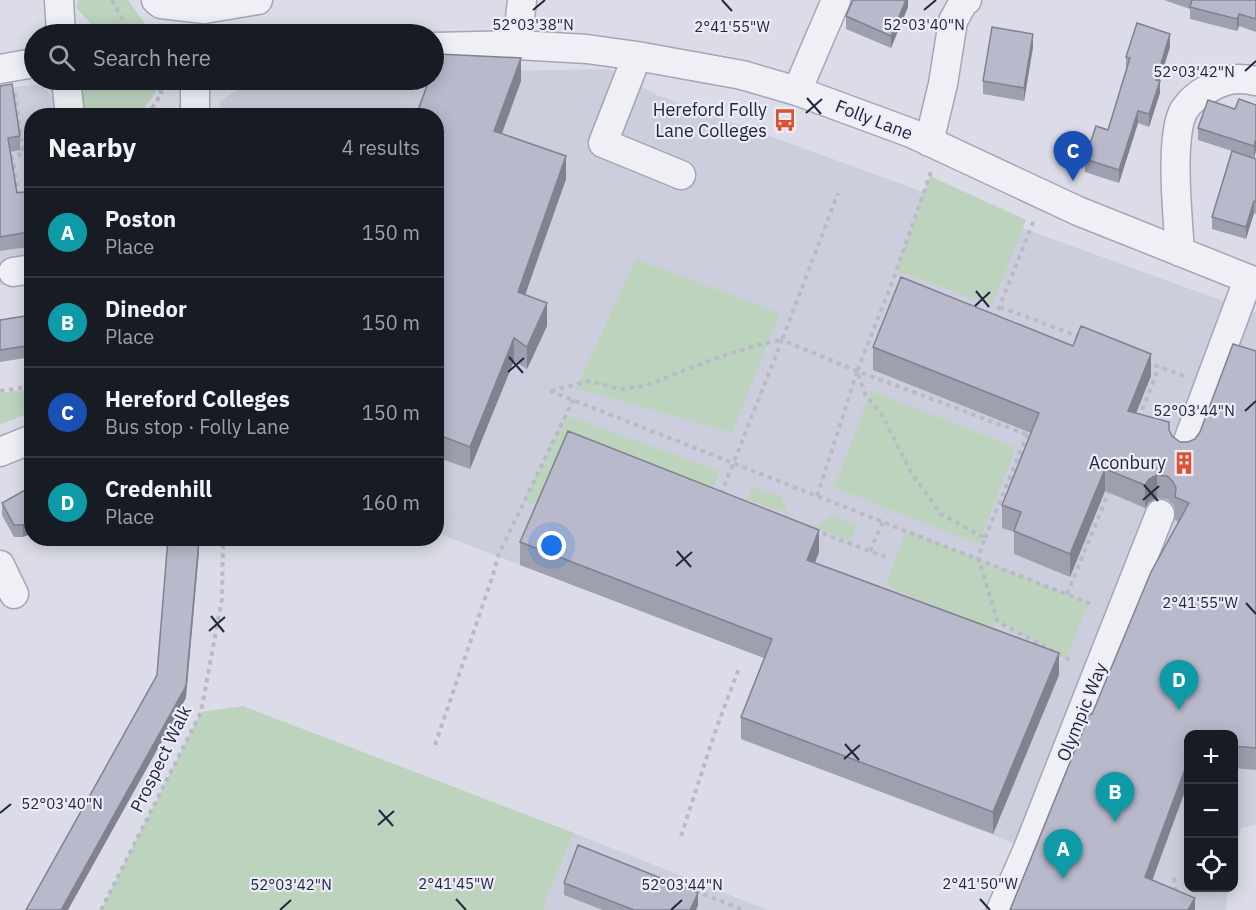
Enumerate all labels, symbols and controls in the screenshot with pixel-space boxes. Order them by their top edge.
text: 52°03'38"N [492,15,574,34]
text: 52°03'40"N [883,15,965,34]
text: 2°41'55"W [694,17,770,36]
search box [24,24,444,90]
icon: search [45,41,78,74]
text: Search here [93,43,211,72]
text: 52°03'42"N [1153,62,1235,81]
street label: Folly Lane [832,94,916,145]
place label: Hereford Folly Lane Colleges [653,98,767,142]
bus stop icon: Hereford Folly Lane Colleges [772,107,798,133]
text: Nearby [48,130,136,164]
pin: C [1054,132,1092,181]
text: 4 results [342,134,420,161]
text: Poston [105,204,176,233]
text: A [61,219,74,246]
text: 150 m [362,219,420,246]
text: Place [105,233,154,260]
text: Dinedor [105,294,187,323]
text: B [61,309,74,336]
text: 150 m [362,309,420,336]
text: Place [105,323,154,350]
text: Hereford Colleges [105,384,290,413]
text: C [61,399,74,426]
text: 150 m [362,399,420,426]
text: 52°03'44"N [1153,401,1235,420]
text: Bus stop · Folly Lane [105,413,289,440]
building icon: Aconbury [1171,450,1197,476]
place label: Aconbury [1089,451,1166,474]
text: Credenhill [105,474,212,503]
text: D [61,489,74,516]
text: 160 m [362,489,420,516]
text: Place [105,503,154,530]
your location [537,531,566,560]
text: 2°41'55"W [1162,593,1238,612]
street label: Olympic Way [1051,659,1112,765]
pin: D [1160,660,1198,710]
street label: Prospect Walk [125,701,197,816]
map controls [1184,730,1238,892]
button: + [1184,730,1238,784]
pin: B [1096,772,1134,822]
button: − [1184,784,1238,838]
text: 52°03'40"N [21,794,103,813]
pin: A [1044,830,1082,879]
button: locate [1184,838,1238,892]
text: 2°41'45"W [418,874,494,893]
text: 2°41'50"W [942,874,1018,893]
text: 52°03'42"N [250,875,332,894]
text: 52°03'44"N [641,875,723,894]

